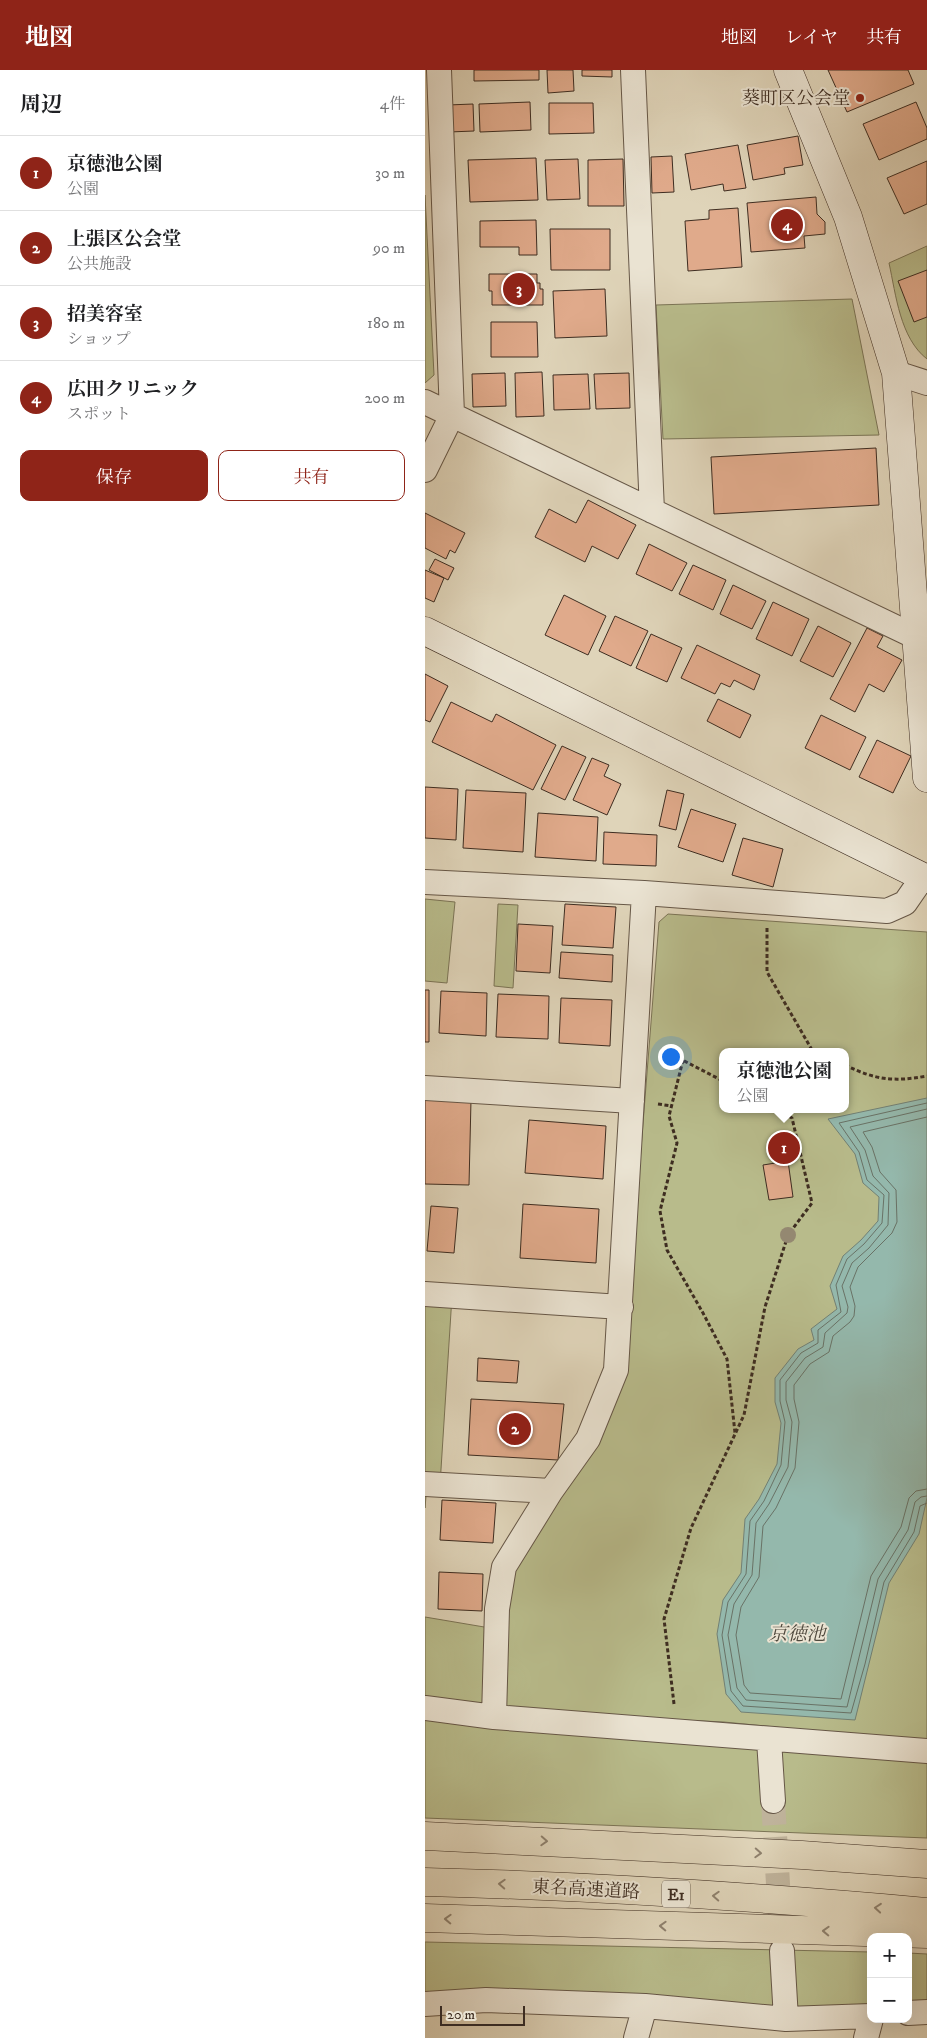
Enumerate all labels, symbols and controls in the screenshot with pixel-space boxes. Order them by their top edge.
text: 地図 [25,23,73,53]
text: 地図 [721,27,757,49]
text: レイヤ [785,27,838,49]
text: 共有 [866,27,902,49]
place label: 葵町区公会堂 [742,88,850,110]
text: 周辺 [20,92,62,118]
marker: 葵町区公会堂 [854,92,866,104]
text: 4件 [380,94,405,114]
text: 京徳池公園 [67,153,162,176]
text: 1 [33,163,39,183]
text: 30 m [375,163,405,183]
text: 公園 [67,179,99,199]
pin: 4 [771,206,803,244]
text: 上張区公会堂 [67,228,181,251]
text: 2 [32,238,40,258]
text: 90 m [373,238,405,258]
text: 公共施設 [67,254,131,274]
pin: 3 [503,270,535,308]
text: 招美容室 [67,303,143,326]
text: 3 [33,313,39,333]
text: 180 m [367,313,405,333]
text: ショップ [67,329,131,349]
text: 広田クリニック [67,378,199,401]
text: 4 [31,388,41,408]
text: 200 m [364,388,405,408]
text: スポット [67,404,131,424]
button: 保存 [20,450,208,501]
button: 共有 [218,450,405,501]
your location [658,1044,684,1070]
popup [719,1048,849,1113]
text: 京徳池公園 [736,1060,832,1083]
text: 公園 [736,1086,769,1106]
pin: 1 [768,1129,800,1167]
pin: 2 [499,1410,531,1448]
water label: 京徳池 [768,1623,827,1646]
one-way arrow [540,1835,548,1846]
one-way arrow [755,1847,763,1858]
street label: 東名高速道路 [531,1876,640,1904]
one-way arrow [497,1878,505,1889]
road number: E1 [662,1880,690,1908]
one-way arrow [712,1891,720,1902]
one-way arrow [874,1903,882,1914]
one-way arrow [444,1913,452,1924]
one-way arrow [659,1920,667,1931]
one-way arrow [822,1926,830,1936]
map controls [867,1933,912,2023]
button: + [867,1933,912,1978]
button: − [867,1978,912,2023]
scale bar [440,2003,525,2026]
text: 20 m [447,2006,475,2024]

